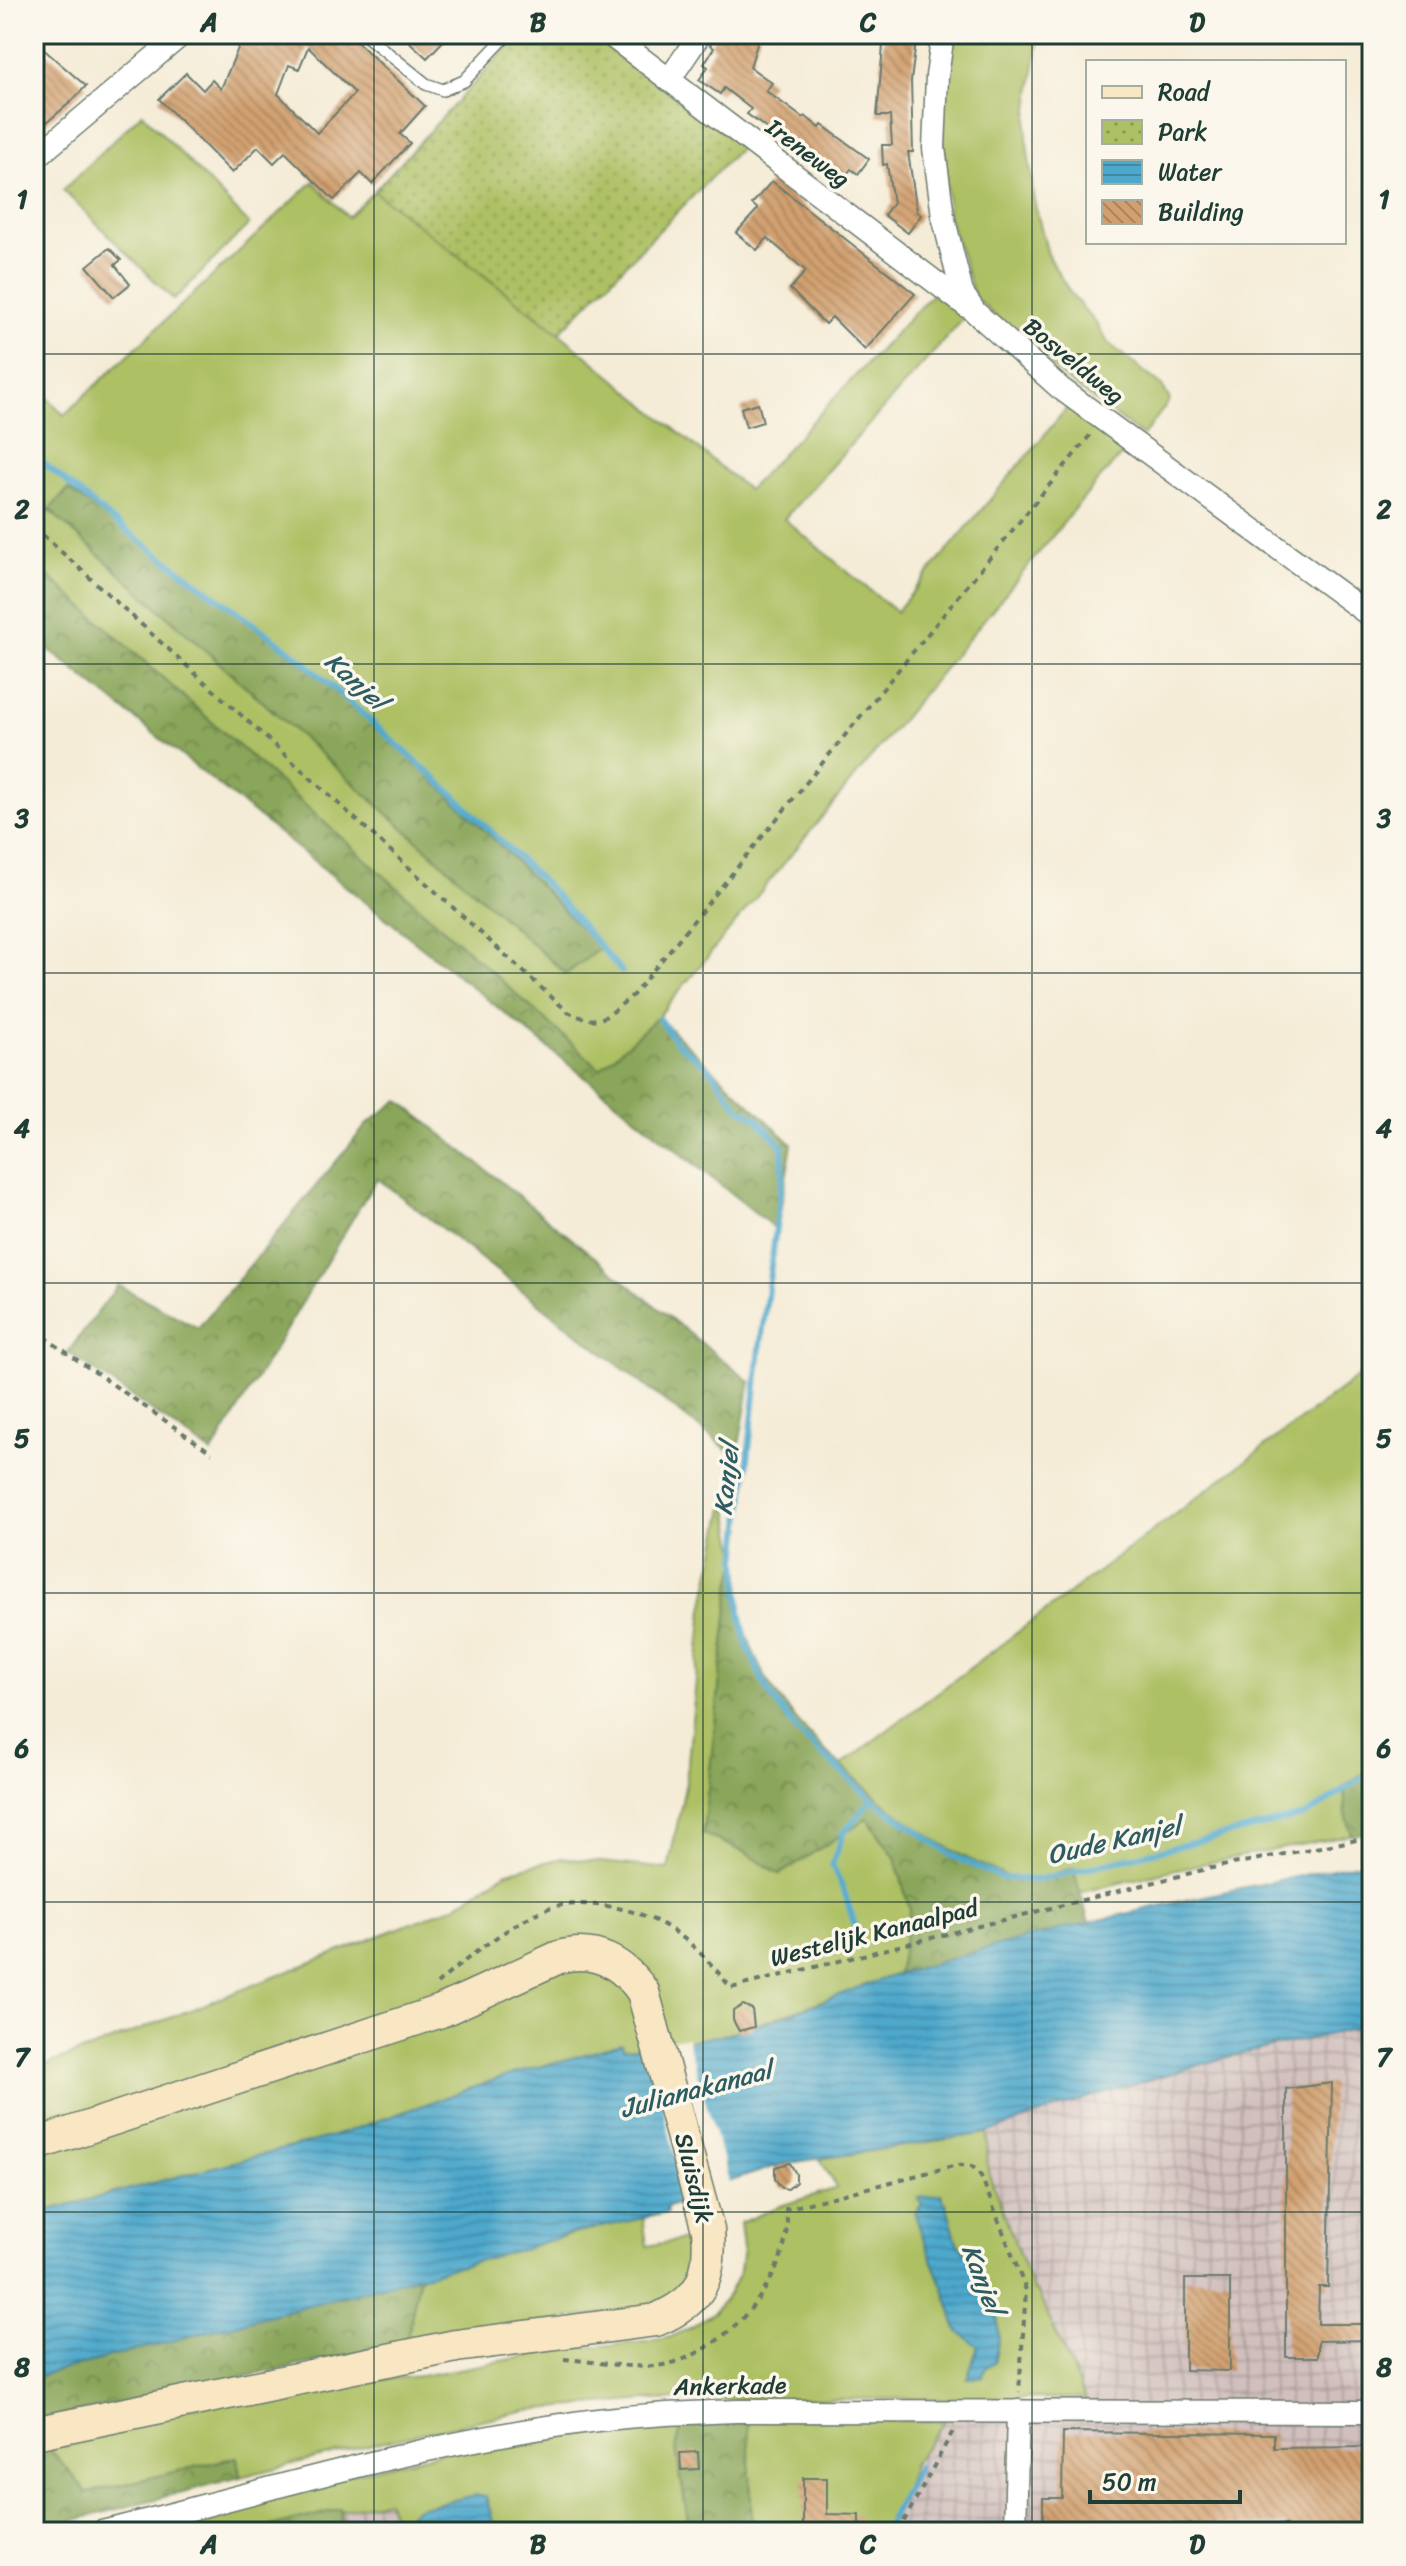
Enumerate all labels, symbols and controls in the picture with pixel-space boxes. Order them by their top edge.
text: A [199,0,218,45]
text: B [530,0,547,45]
text: C [859,0,877,45]
text: D [1189,0,1205,45]
legend [1086,60,1346,244]
text: Road [1158,71,1212,113]
street label: Ireneweg [756,106,859,199]
text: Park [1158,111,1207,153]
text: Water [1158,151,1223,193]
text: 1 [16,176,28,222]
text: 1 [1378,176,1390,222]
text: Building [1158,191,1244,233]
street label: Bosveldweg [1014,306,1134,416]
text: 2 [13,486,30,532]
text: 2 [1375,486,1392,532]
water label: Kanjel [314,640,402,726]
text: 3 [14,795,30,841]
text: 3 [1376,795,1392,841]
text: 4 [14,1105,30,1151]
text: 4 [1376,1105,1392,1151]
text: 5 [14,1415,30,1461]
text: 5 [1376,1415,1392,1461]
water label: Kanjel [699,1435,753,1517]
text: 6 [14,1725,30,1771]
text: 6 [1376,1725,1392,1771]
water label: Oude Kanjel [1043,1801,1191,1878]
street label: Westelijk Kanaalpad [766,1887,984,1979]
text: 7 [15,2034,32,2080]
text: 7 [1377,2034,1394,2080]
water label: Julianakanaal [615,2045,782,2131]
street label: Sluisdijk [662,2128,726,2228]
water label: Kanjel [949,2237,1019,2326]
text: 8 [13,2344,30,2390]
text: 8 [1375,2344,1392,2390]
street label: Ankerkade [672,2364,787,2408]
scale bar [1090,2454,1240,2504]
text: 50 m [1102,2461,1157,2503]
text: A [199,2521,218,2566]
text: B [530,2521,547,2566]
text: C [859,2521,877,2566]
text: D [1189,2521,1205,2566]

